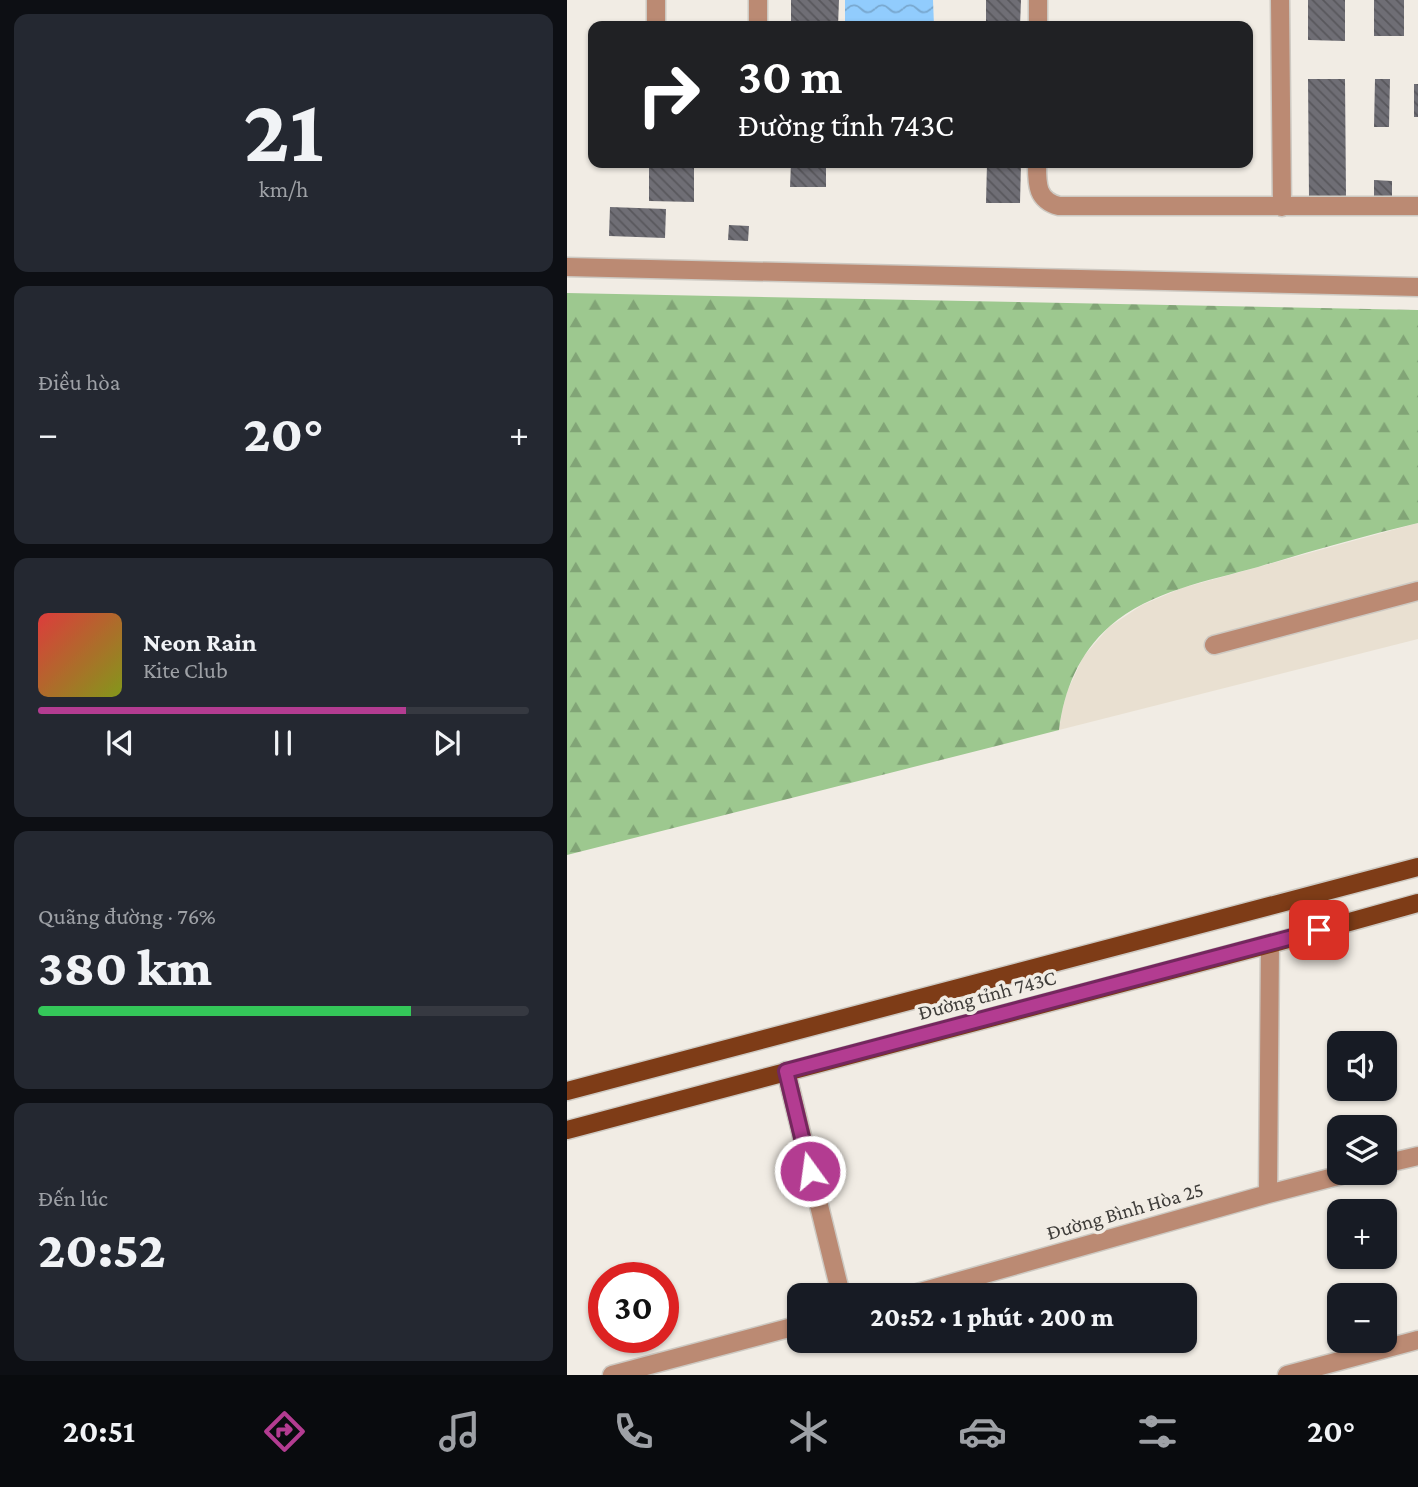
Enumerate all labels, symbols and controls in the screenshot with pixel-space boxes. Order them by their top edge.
icon: right [623,49,714,140]
text: 30 m [738,49,843,104]
text: 21 [243,79,324,181]
text: Đường tỉnh 743C [738,107,954,143]
text: km/h [259,176,308,202]
text: Điều hòa [38,369,120,395]
text: 20° [243,404,324,462]
text: − [38,412,58,454]
text: + [509,412,529,454]
text: Neon Rain [143,628,257,657]
text: Kite Club [143,657,228,683]
icon: previous [101,724,139,762]
icon: pause [264,724,302,762]
icon: next [428,724,466,762]
pin [1289,900,1349,960]
text: Quãng đường · 76% [38,903,216,929]
icon: arrive [1300,911,1338,949]
text: 380 km [38,938,212,996]
street label: Đường tỉnh 743C [915,965,1059,1025]
map controls [1327,1031,1397,1353]
button: sound [1327,1031,1397,1101]
button: layers [1327,1115,1397,1185]
position arrow [773,1134,847,1208]
street label: Đường Bình Hòa 25 [1044,1177,1206,1245]
text: Đến lúc [38,1185,108,1211]
button: + [1327,1199,1397,1269]
text: 20:52 [38,1220,166,1278]
speed limit sign: 30 [588,1262,679,1353]
button: − [1327,1283,1397,1353]
text: 20:52 · 1 phút · 200 m [870,1303,1114,1332]
icon: directions [260,1407,309,1456]
icon: music [435,1407,484,1456]
icon: phone [609,1407,658,1456]
icon: climate [784,1407,833,1456]
icon: car [958,1407,1007,1456]
icon: filters [1133,1407,1182,1456]
text: 20:51 [63,1413,135,1449]
text: 20° [1307,1413,1355,1449]

